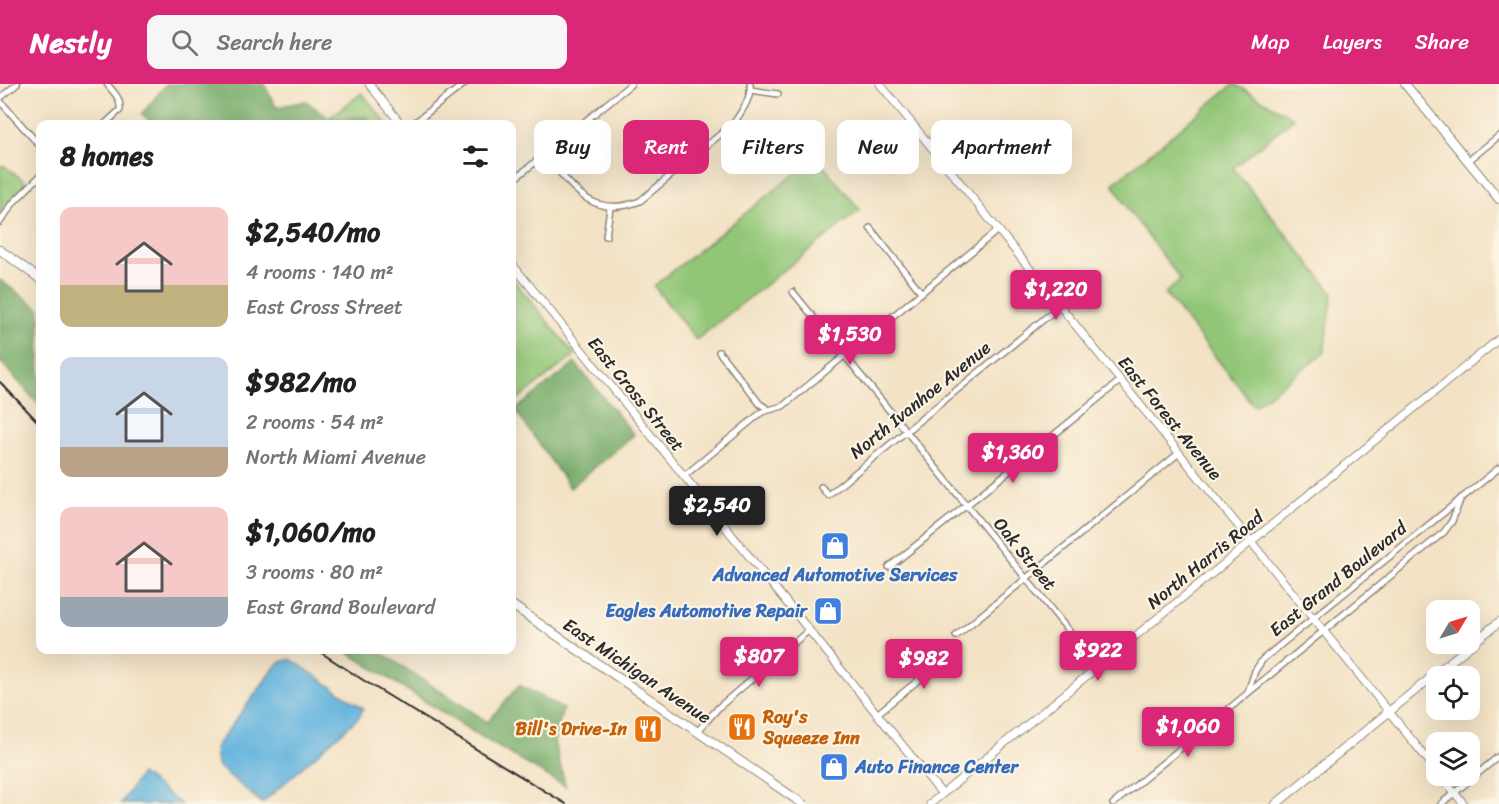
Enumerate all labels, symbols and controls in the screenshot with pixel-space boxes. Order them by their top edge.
search box [147,15,567,69]
text: Nestly [30,18,111,67]
text: Search here [216,23,332,62]
text: Map [1251,23,1290,61]
text: Layers [1323,23,1382,61]
text: Share [1415,23,1469,61]
icon: search [168,26,201,59]
chip: Buy [534,120,611,174]
chip: Rent [623,120,709,174]
chip: Filters [721,120,825,174]
chip: New [837,120,919,174]
chip: Apartment [931,120,1072,174]
text: 8 homes [60,133,153,179]
icon: filters [459,140,492,173]
text: $2,540/mo [246,209,380,255]
icon: home [108,231,180,303]
text: 4 rooms · 140 m² [246,255,394,290]
pin: $1,220 [1007,270,1105,321]
text: $1,220 [1024,272,1088,307]
text: East Cross Street [246,290,403,325]
pin: $1,530 [801,315,899,366]
text: $1,530 [818,317,882,352]
street label: East Cross Street [579,329,693,459]
street label: North Ivanhoe Avenue [842,332,998,467]
street label: East Forest Avenue [1109,348,1231,488]
text: $982/mo [246,359,356,405]
icon: home [108,381,180,453]
text: 2 rooms · 54 m² [246,405,384,440]
pin: $1,360 [964,433,1062,484]
text: $1,360 [982,435,1044,470]
text: North Miami Avenue [246,440,426,475]
pin: $2,540 [668,486,766,537]
text: $2,540 [683,488,751,523]
street label: North Harris Road [1139,502,1272,617]
text: $1,060/mo [246,509,375,555]
street label: Oak Street [985,510,1065,598]
street label: East Grand Boulevard [1262,512,1415,645]
shop icon: Advanced Automotive Services [819,530,851,562]
icon: home [108,531,180,603]
text: 3 rooms · 80 m² [246,555,383,590]
place label: Advanced Automotive Services [712,559,958,591]
text: East Grand Boulevard [246,590,435,625]
place label: Eagles Automotive Repair [605,595,809,627]
shop icon: Eagles Automotive Repair [812,595,844,627]
north arrow [1426,600,1480,654]
map controls [1426,600,1480,786]
street label: East Michigan Avenue [556,609,718,733]
pin: $922 [1062,631,1134,682]
text: $922 [1074,633,1122,668]
pin: $807 [723,637,795,688]
text: $807 [734,639,784,674]
pin: $982 [888,639,960,690]
text: $982 [899,641,949,676]
button: locate [1426,666,1480,720]
place label: Roy's Squeeze Inn [762,701,860,754]
pin: $1,060 [1139,707,1237,758]
text: $1,060 [1156,709,1220,744]
restaurant icon: Roy's Squeeze Inn [726,711,758,743]
place label: Bill's Drive-In [516,713,627,745]
restaurant icon: Bill's Drive-In [632,713,664,745]
button: layers [1426,732,1480,786]
shop icon: Auto Finance Center [818,751,850,783]
place label: Auto Finance Center [854,751,1019,783]

